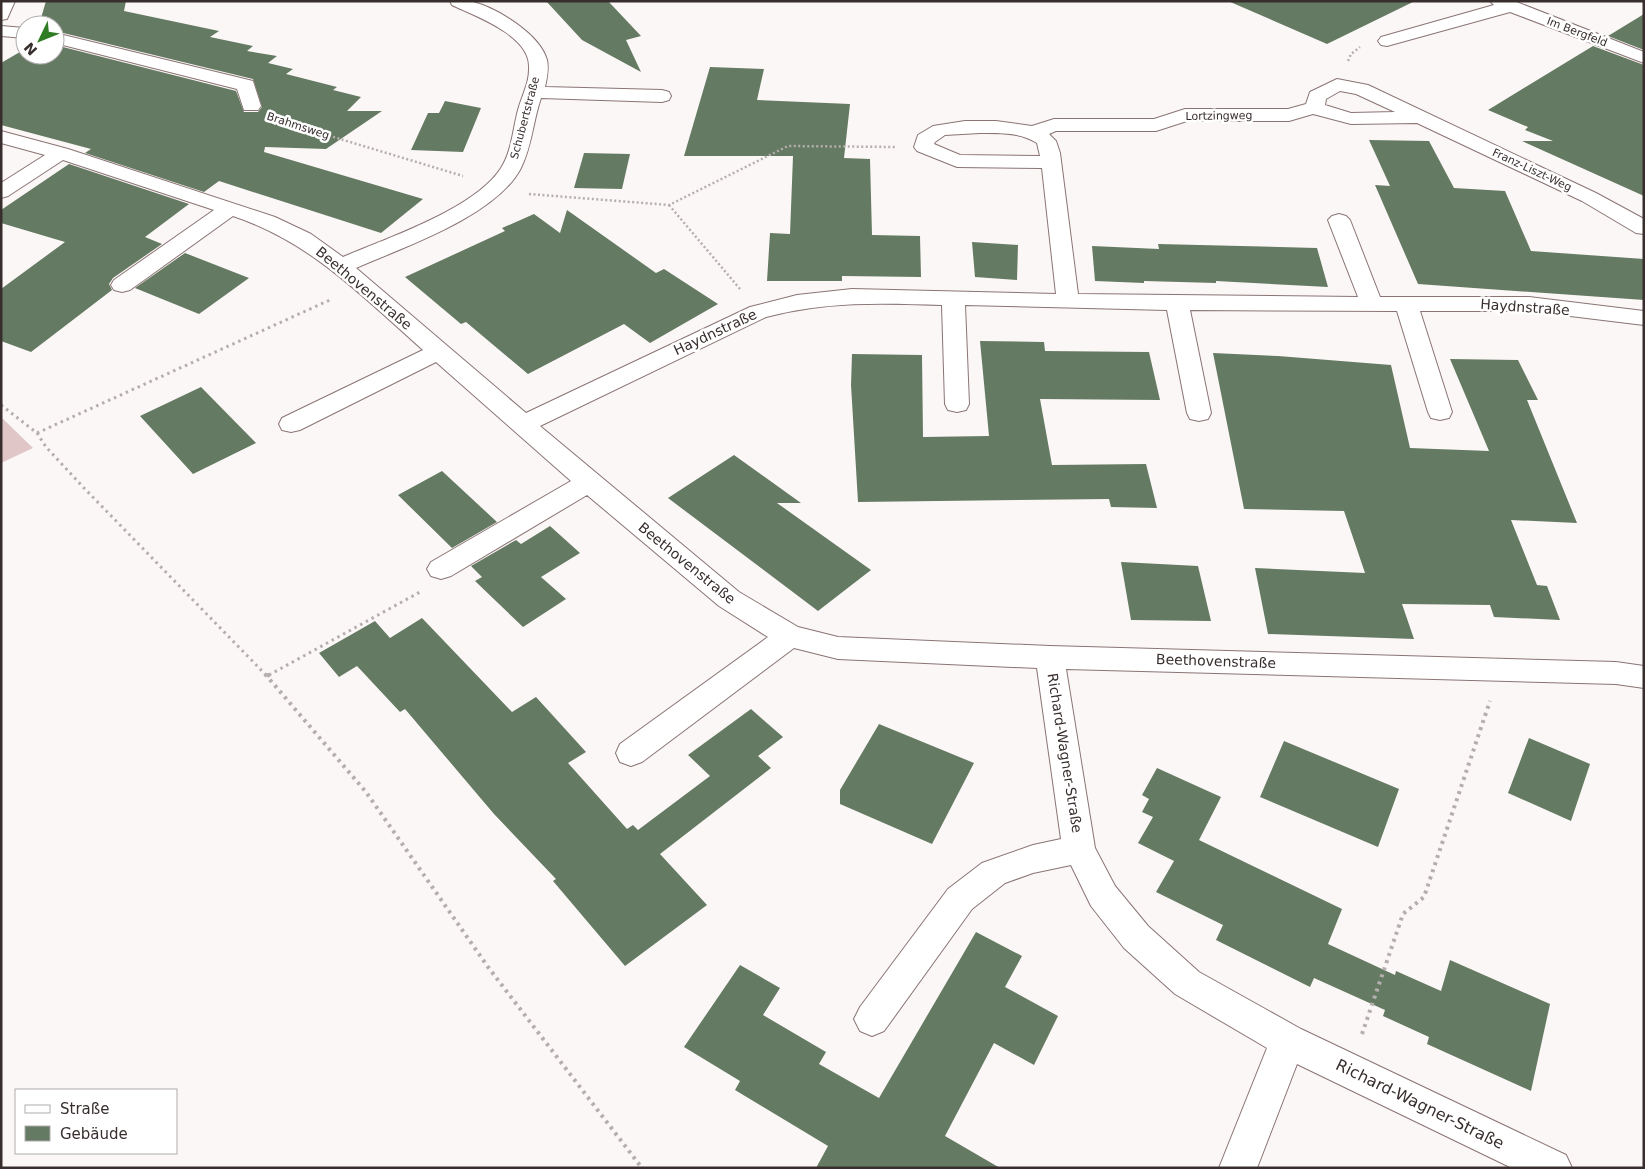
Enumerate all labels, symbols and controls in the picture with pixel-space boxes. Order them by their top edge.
north arrow [15,15,65,65]
street label: Im Bergfeld [1545,15,1609,49]
text: N [21,39,40,59]
street label: Schubertstraße [508,75,542,161]
street label: Lortzingweg [1185,109,1253,123]
street label: Brahmsweg [265,110,331,142]
street label: Franz-Liszt-Weg [1490,146,1574,194]
street label: Beethovenstraße [313,243,415,333]
street label: Haydnstraße [1480,296,1570,318]
street label: Haydnstraße [671,306,759,358]
street label: Beethovenstraße [635,519,739,607]
street label: Beethovenstraße [1156,651,1276,671]
street label: Richard-Wagner-Straße [1044,672,1086,834]
street label: Richard-Wagner-Straße [1333,1055,1507,1153]
legend [15,1089,178,1154]
text: Straße [60,1100,109,1118]
text: Gebäude [60,1125,128,1143]

